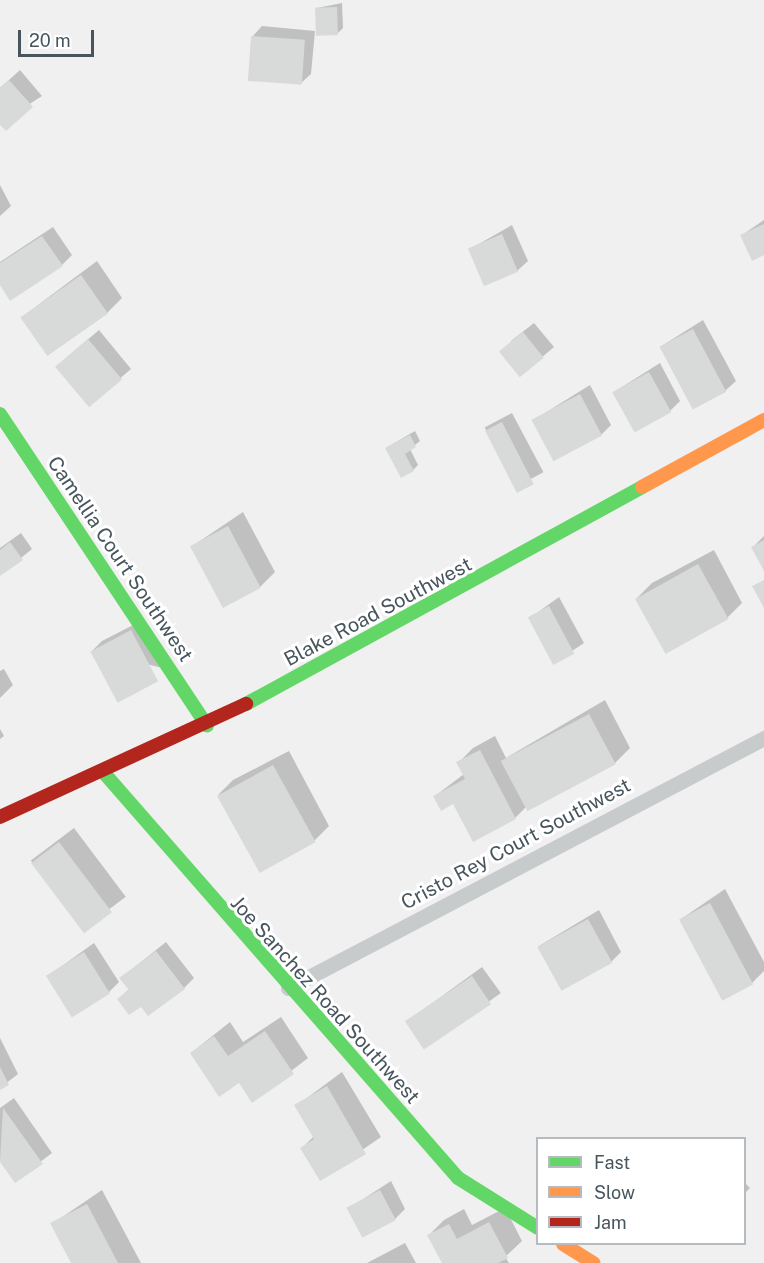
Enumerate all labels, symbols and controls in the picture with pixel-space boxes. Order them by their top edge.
scale bar [21,18,98,56]
text: 20 m [29,30,71,51]
street label: Camellia Court Southwest [42,452,198,666]
street label: Blake Road Southwest [280,552,476,672]
street label: Cristo Rey Court Southwest [397,773,635,915]
street label: Joe Sanchez Road Southwest [225,891,425,1109]
legend [536,1137,746,1245]
text: Fast [594,1152,630,1173]
text: Slow [594,1182,635,1203]
text: Jam [594,1212,627,1233]

